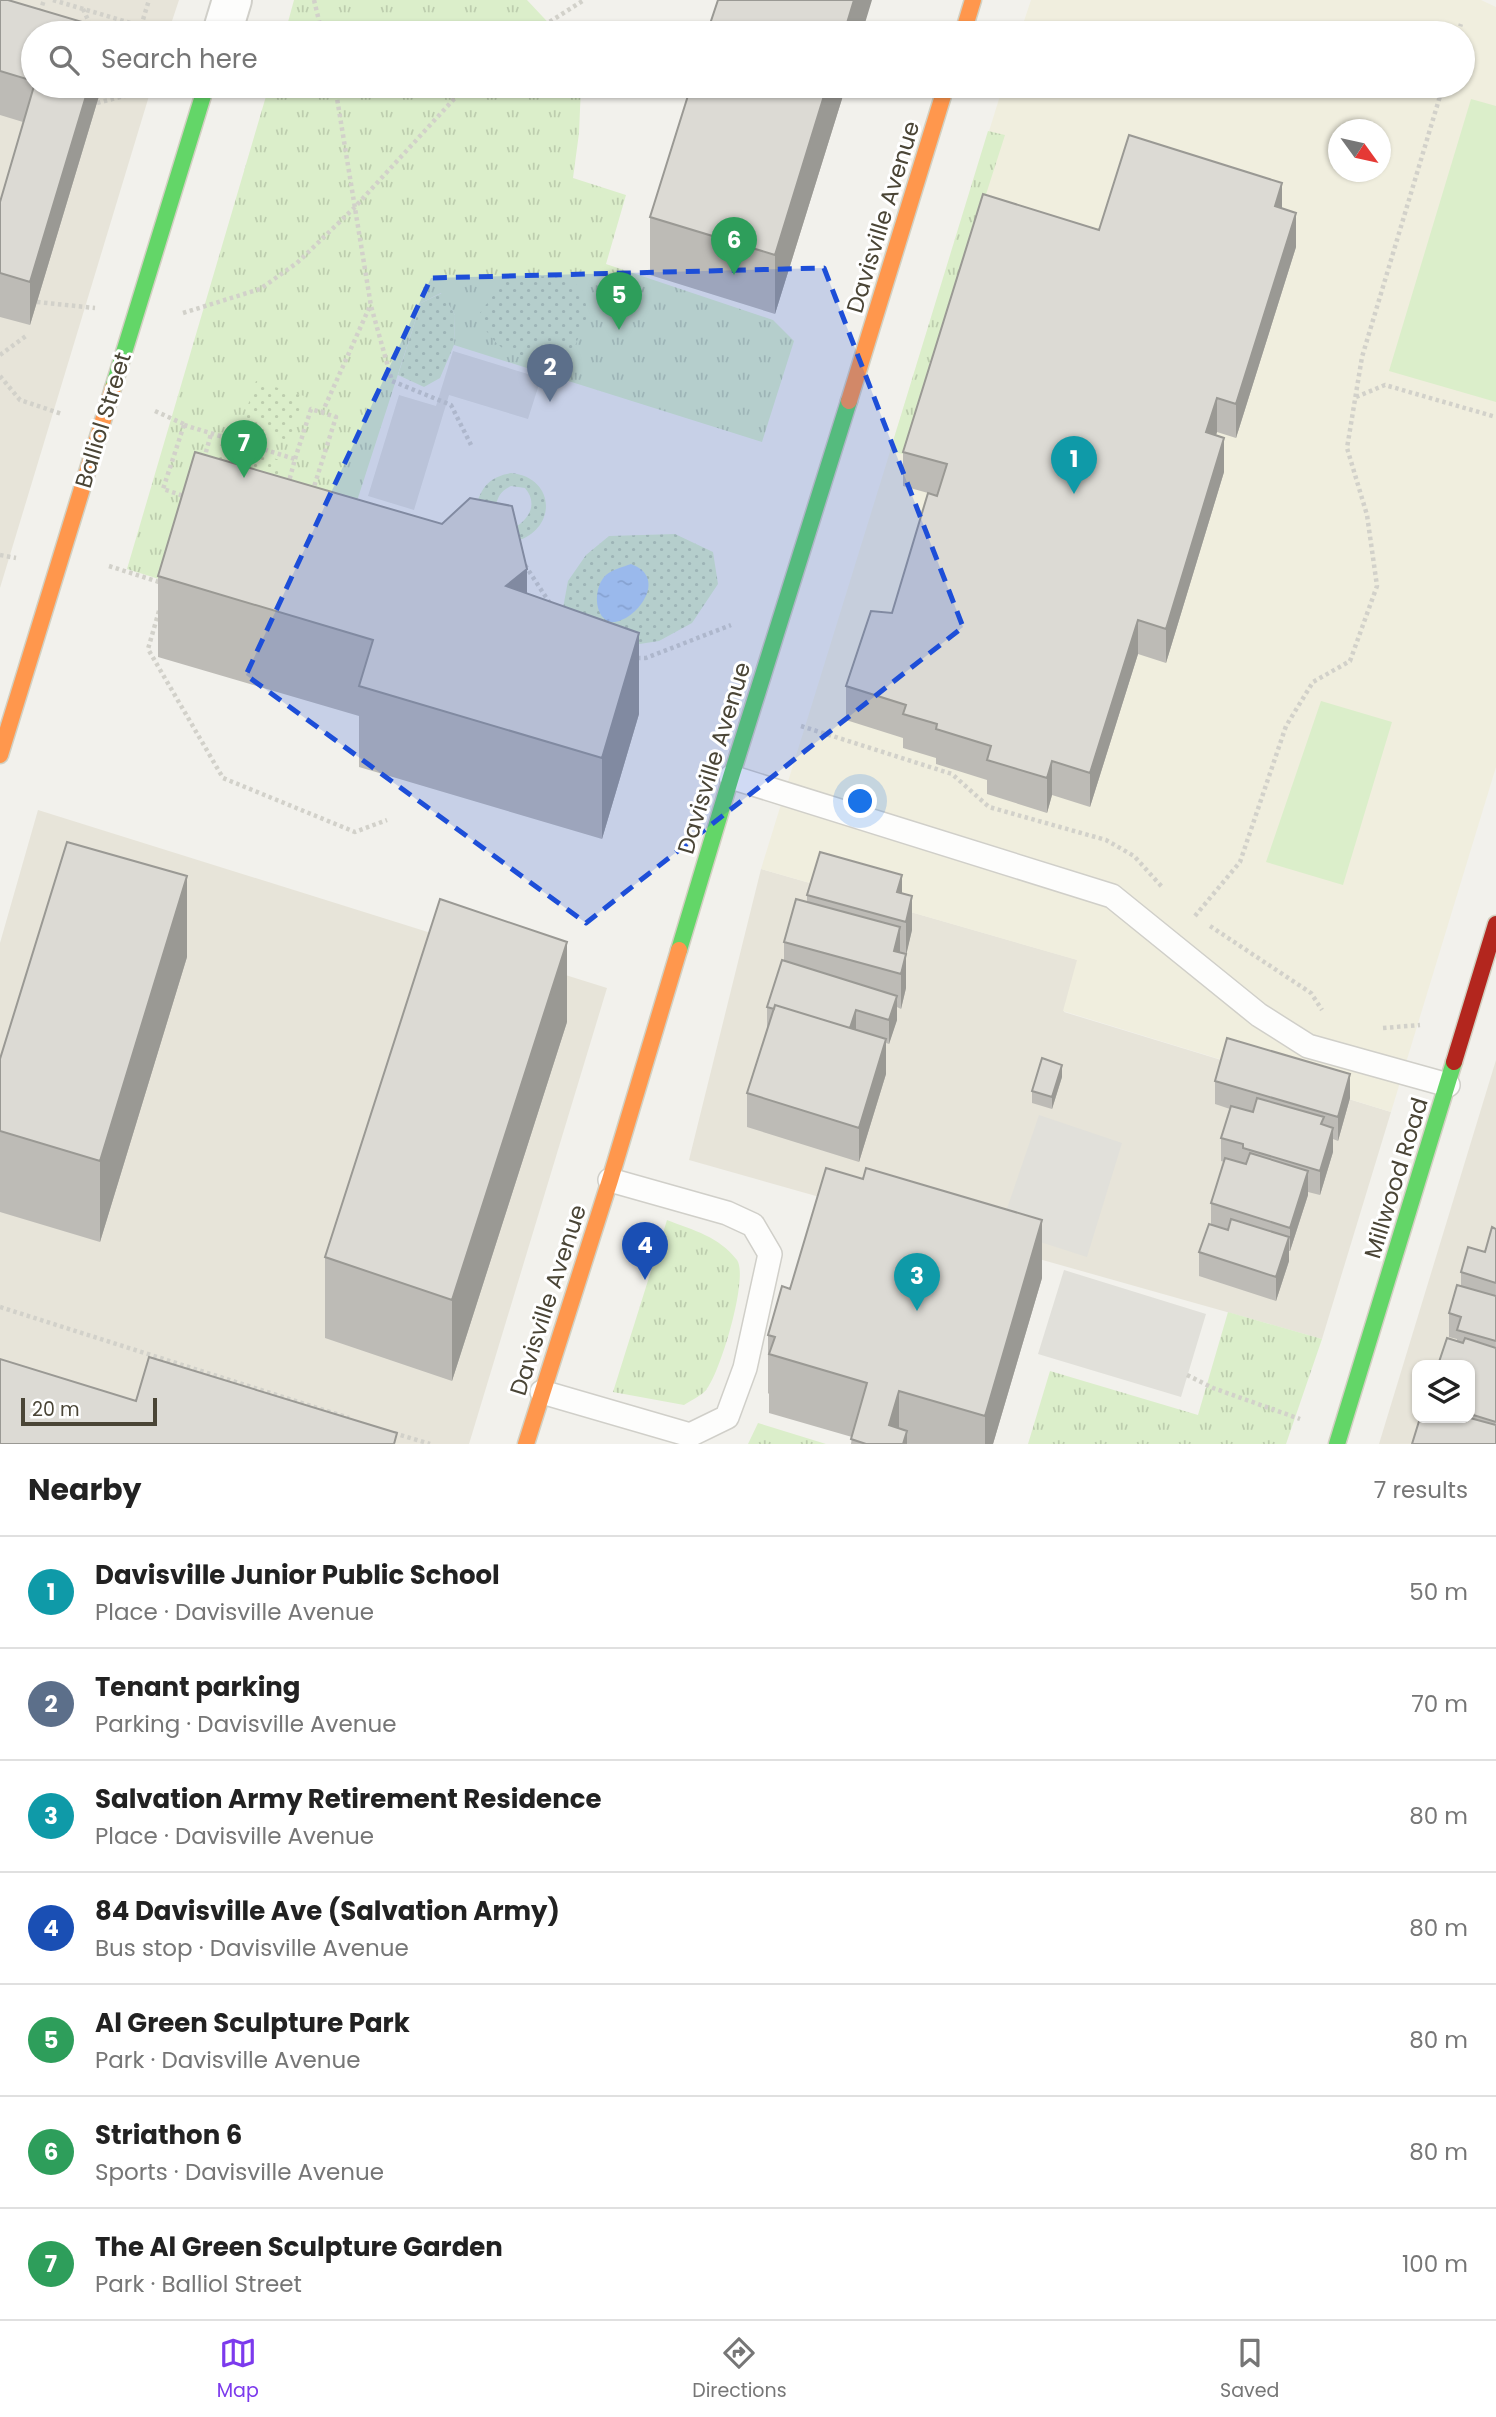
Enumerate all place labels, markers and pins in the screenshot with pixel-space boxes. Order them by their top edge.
pin: 6 [711,217,757,275]
pin: 5 [596,272,642,330]
pin: 2 [527,344,573,402]
pin: 7 [221,420,267,478]
pin: 1 [1051,436,1097,494]
pin: 4 [622,1222,668,1280]
pin: 3 [894,1253,940,1311]

